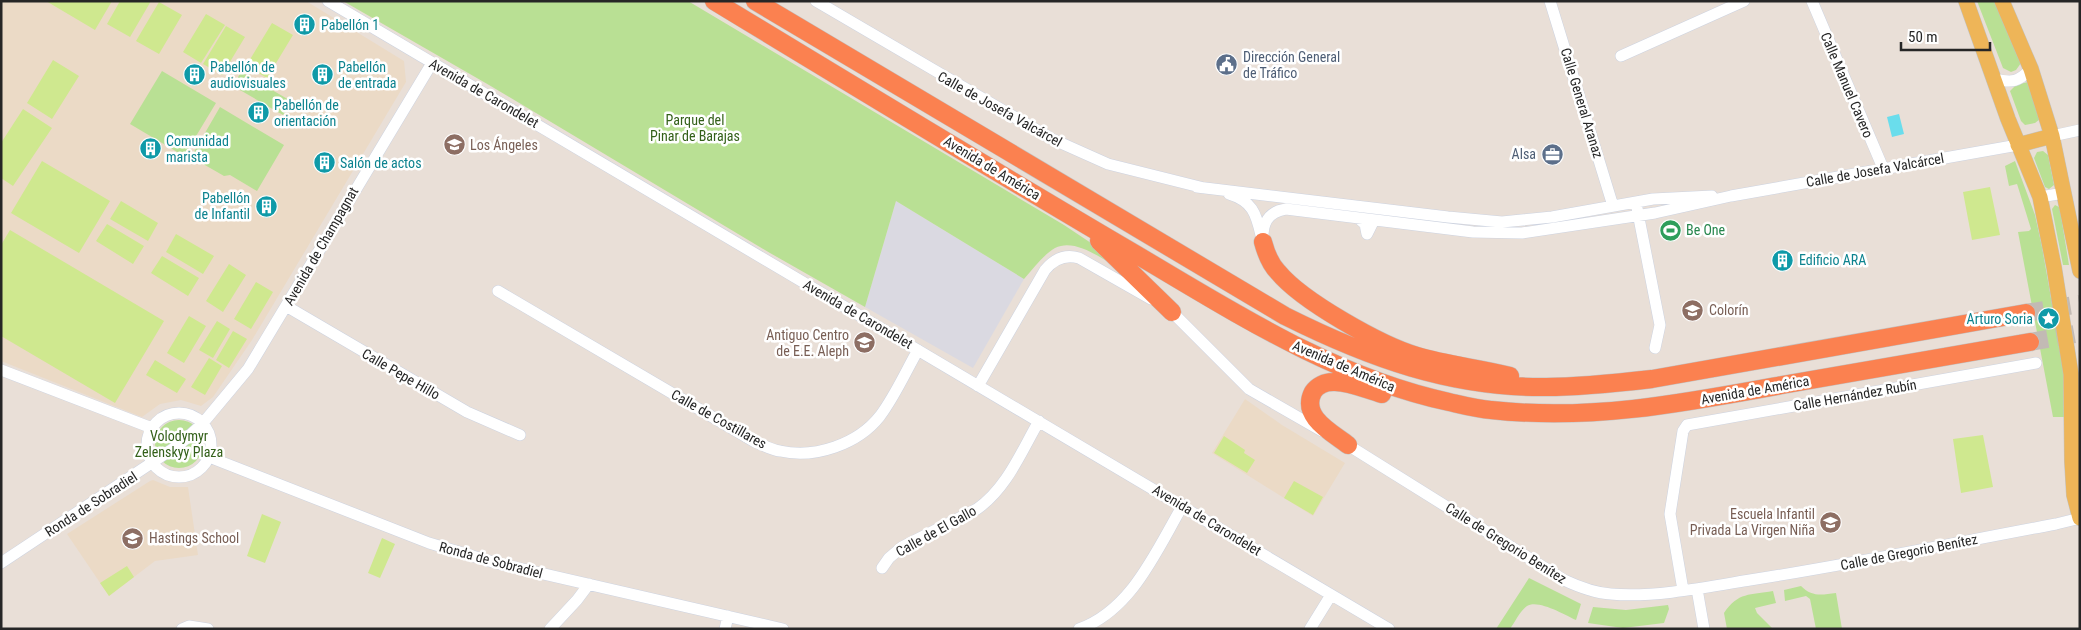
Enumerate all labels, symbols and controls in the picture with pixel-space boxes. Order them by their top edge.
building icon: Pabellón 1 [293,13,317,37]
place label: Pabellón 1 [321,17,379,33]
scale bar [1901,20,1990,52]
text: 50 m [1908,28,1938,46]
street label: Calle Manuel Cavero [1818,30,1876,140]
street label: Calle General Aranaz [1558,46,1606,160]
place label: Dirección General de Tráfico [1243,49,1340,81]
public building icon: Dirección General de Tráfico [1215,53,1239,77]
street label: Avenida de Carondelet [426,55,542,131]
place label: Pabellón de audiovisuales [210,59,286,91]
place label: Pabellón de entrada [338,59,397,91]
building icon: Pabellón de audiovisuales [182,63,206,87]
building icon: Pabellón de entrada [310,63,334,87]
street label: Calle de Josefa Valcárcel [935,68,1065,150]
place label: Pabellón de orientación [274,97,339,129]
building icon: Pabellón de orientación [246,101,270,125]
park label: Parque del Pinar de Barajas [650,112,740,144]
place label: Comunidad marista [166,133,229,165]
school or university icon: Los Ángeles [442,133,466,157]
street label: Avenida de América [941,133,1043,203]
place label: Los Ángeles [470,136,538,153]
building icon: Comunidad marista [138,137,162,161]
office icon: Alsa [1540,142,1564,166]
place label: Alsa [1512,146,1536,162]
street label: Calle de Josefa Valcárcel [1805,150,1945,190]
building icon: Salón de actos [312,151,336,175]
place label: Salón de actos [340,155,422,171]
street label: Avenida de Champagnat [281,184,361,308]
place label: Pabellón de Infantil [195,190,250,222]
building icon: Pabellón de Infantil [254,194,278,218]
sports icon: Be One [1658,218,1682,242]
place label: Be One [1686,222,1726,238]
building icon: Edificio ARA [1771,248,1795,272]
place label: Edificio ARA [1799,252,1866,268]
street label: Avenida de Carondelet [800,276,916,352]
school or university icon: Colorín [1681,298,1705,322]
place label: Colorín [1709,302,1749,318]
place icon: Arturo Soria [2037,307,2061,331]
place label: Arturo Soria [1967,311,2033,327]
place label: Antiguo Centro de E.E. Aleph [766,327,849,359]
school or university icon: Antiguo Centro de E.E. Aleph [853,331,877,355]
street label: Avenida de América [1290,337,1398,395]
street label: Calle Pepe Hillo [359,345,443,403]
street label: Avenida de América [1700,373,1810,407]
street label: Calle Hernández Rubín [1792,376,1918,414]
street label: Calle de Costillares [669,386,769,452]
park label: Volodymyr Zelenskyy Plaza [135,428,223,460]
street label: Ronda de Sobradiel [42,468,140,540]
street label: Avenida de Carondelet [1150,481,1264,559]
street label: Calle de Gregorio Benítez [1443,499,1569,587]
street label: Calle de El Gallo [893,502,979,560]
place label: Escuela Infantil Privada La Virgen Niña [1690,506,1815,538]
school or university icon: Escuela Infantil Privada La Virgen Niña [1819,510,1843,534]
school or university icon: Hastings School [121,526,145,550]
place label: Hastings School [149,530,239,546]
street label: Calle de Gregorio Benítez [1839,531,1979,573]
street label: Ronda de Sobradiel [437,538,545,582]

